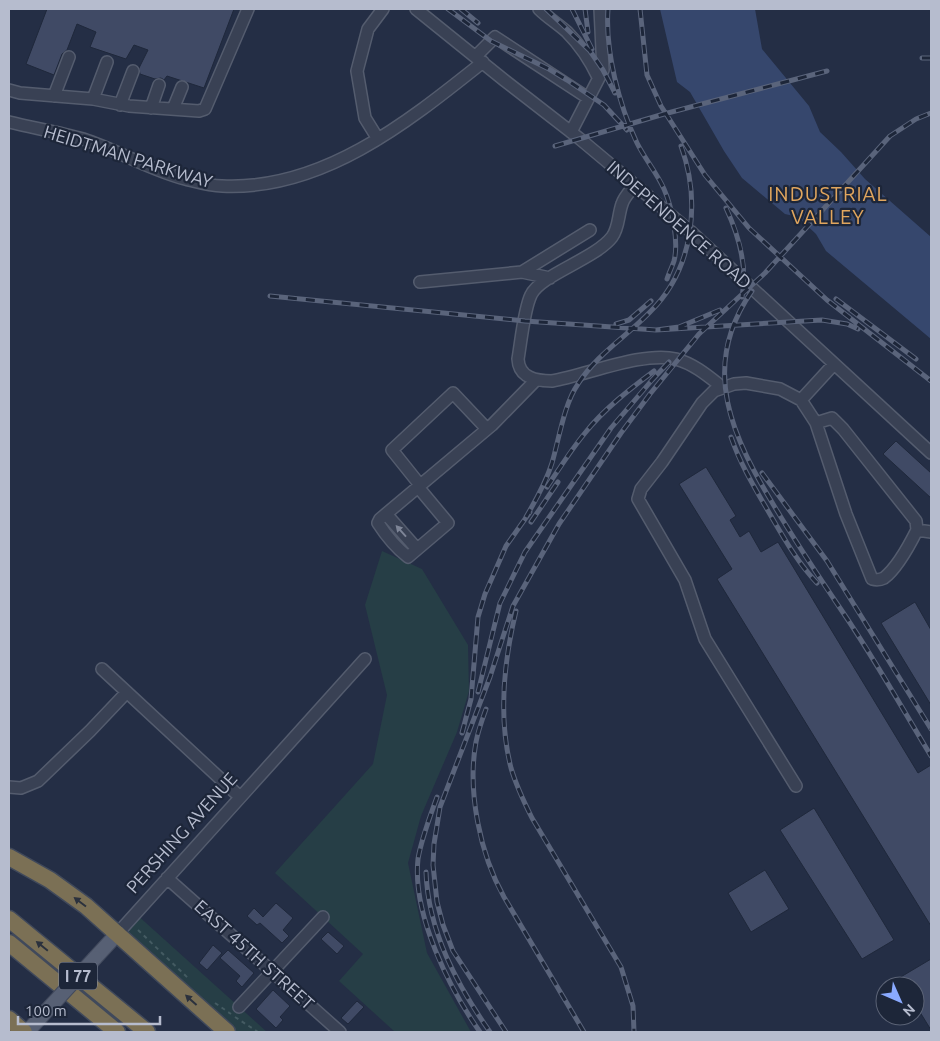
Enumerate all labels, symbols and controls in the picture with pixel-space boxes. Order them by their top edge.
street label: HEIDTMAN PARKWAY [42,121,216,191]
street label: INDEPENDENCE ROAD [604,156,756,292]
district label: INDUSTRIAL VALLEY [768,182,888,228]
one-way arrow [396,525,407,538]
street label: PERSHING AVENUE [122,768,241,897]
street label: EAST 45TH STREET [191,895,318,1013]
one-way arrow [73,897,87,907]
one-way arrow [35,940,48,951]
road number: I 77 [59,962,97,989]
north arrow [875,976,925,1026]
scale bar [18,994,160,1026]
one-way arrow [184,994,197,1005]
text: N [900,1001,919,1020]
text: 100 m [25,1002,67,1019]

